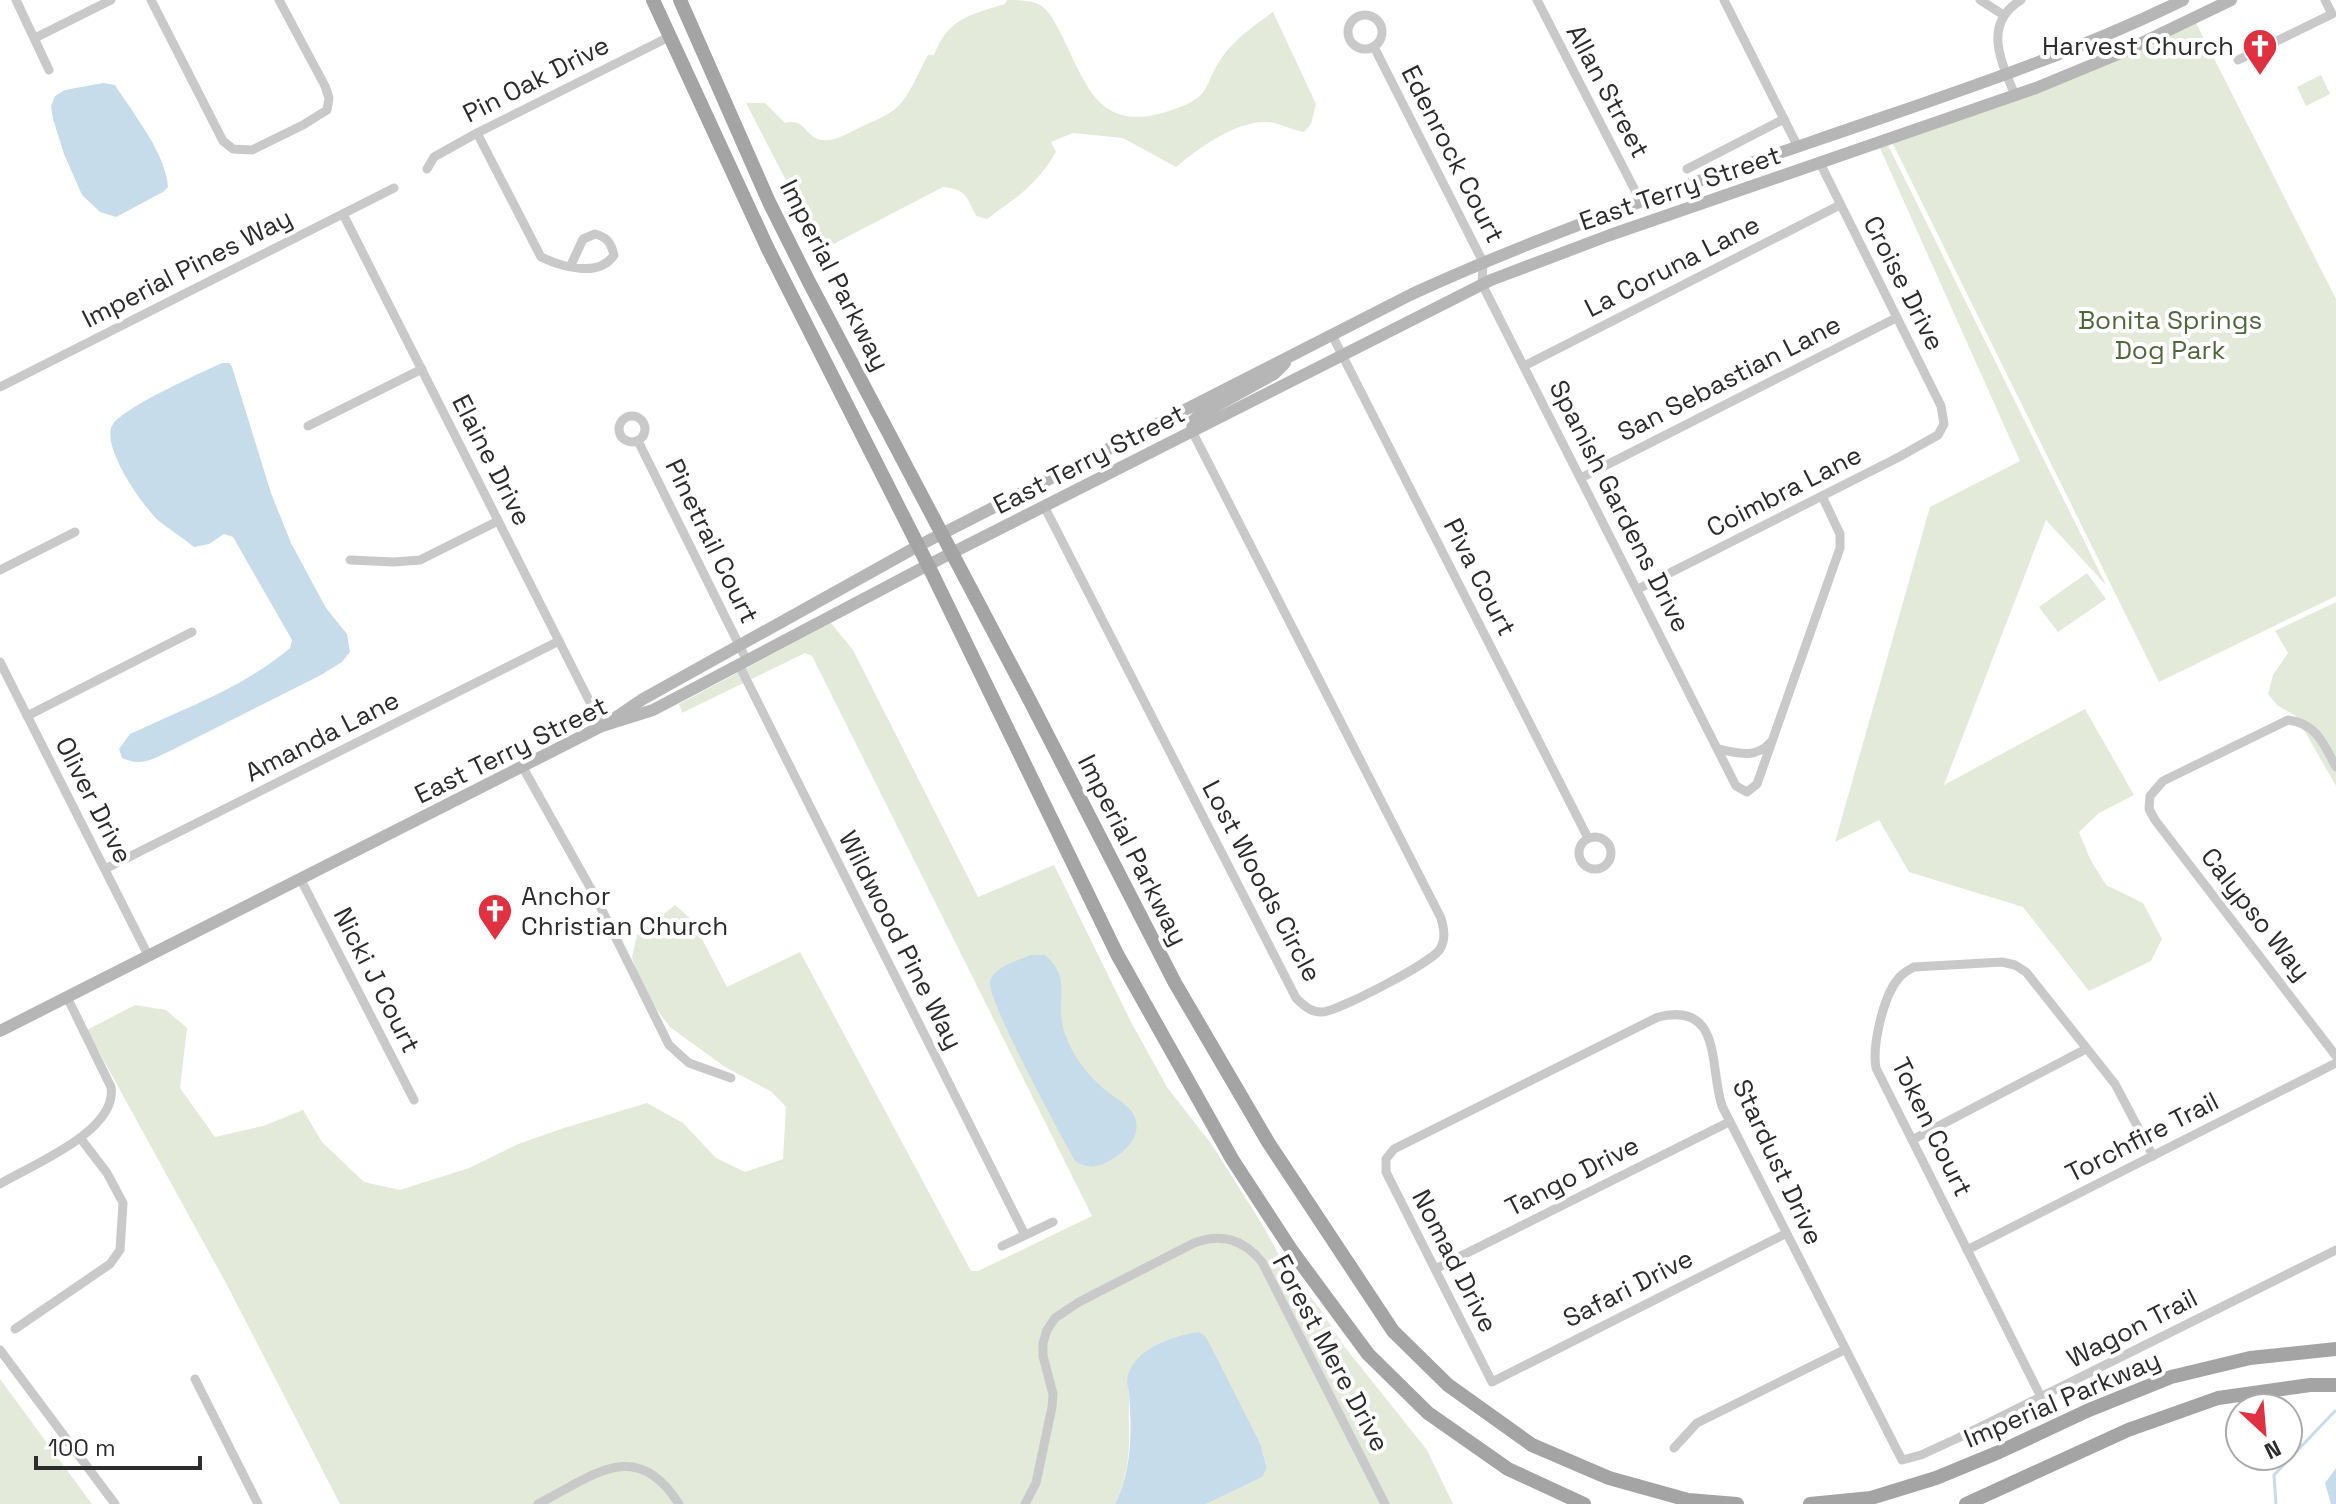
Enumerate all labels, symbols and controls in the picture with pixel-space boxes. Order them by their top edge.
street label: Allan Street [1559,19,1657,163]
church icon: Harvest Church [2241,27,2279,77]
street label: Pin Oak Drive [457,28,615,130]
place label: Harvest Church [2042,29,2234,63]
street label: Edenrock Court [1394,60,1512,248]
street label: East Terry Street [1575,138,1785,238]
street label: Imperial Parkway [772,174,898,376]
street label: Imperial Pines Way [76,200,298,336]
street label: La Coruna Lane [1579,207,1765,325]
street label: Croise Drive [1856,210,1952,356]
park label: Bonita Springs Dog Park [2078,303,2262,367]
street label: San Sebastian Lane [1612,307,1846,449]
street label: Spanish Gardens Drive [1542,374,1698,638]
street label: Elaine Drive [444,389,540,531]
street label: East Terry Street [987,396,1191,522]
street label: Coimbra Lane [1701,437,1867,545]
street label: Pinetrail Court [657,453,767,629]
street label: Piva Court [1436,512,1524,642]
street label: Amanda Lane [239,683,405,789]
street label: East Terry Street [409,689,613,811]
street label: Oliver Drive [48,731,140,869]
street label: Imperial Parkway [1070,749,1196,951]
street label: Lost Woods Circle [1195,774,1329,988]
street label: Wildwood Pine Way [831,825,971,1055]
street label: Calypso Way [2193,841,2319,987]
place label: Anchor Christian Church [521,879,728,943]
church icon: Anchor Christian Church [476,892,514,942]
street label: Nicki J Court [326,902,428,1058]
street label: Token Court [1884,1052,1980,1202]
street label: Stardust Drive [1725,1074,1831,1250]
street label: Torchfire Trail [2060,1084,2224,1190]
street label: Tango Drive [1499,1128,1645,1224]
street label: Nomad Drive [1404,1184,1506,1338]
street label: Safari Drive [1557,1241,1699,1335]
street label: Forest Mere Drive [1265,1249,1397,1457]
street label: Wagon Trail [2061,1281,2203,1375]
street label: Imperial Parkway [1959,1342,2165,1456]
north arrow [2224,1392,2304,1472]
scale bar [36,1420,200,1470]
text: 100 m [48,1432,116,1463]
text: N [2260,1434,2286,1466]

